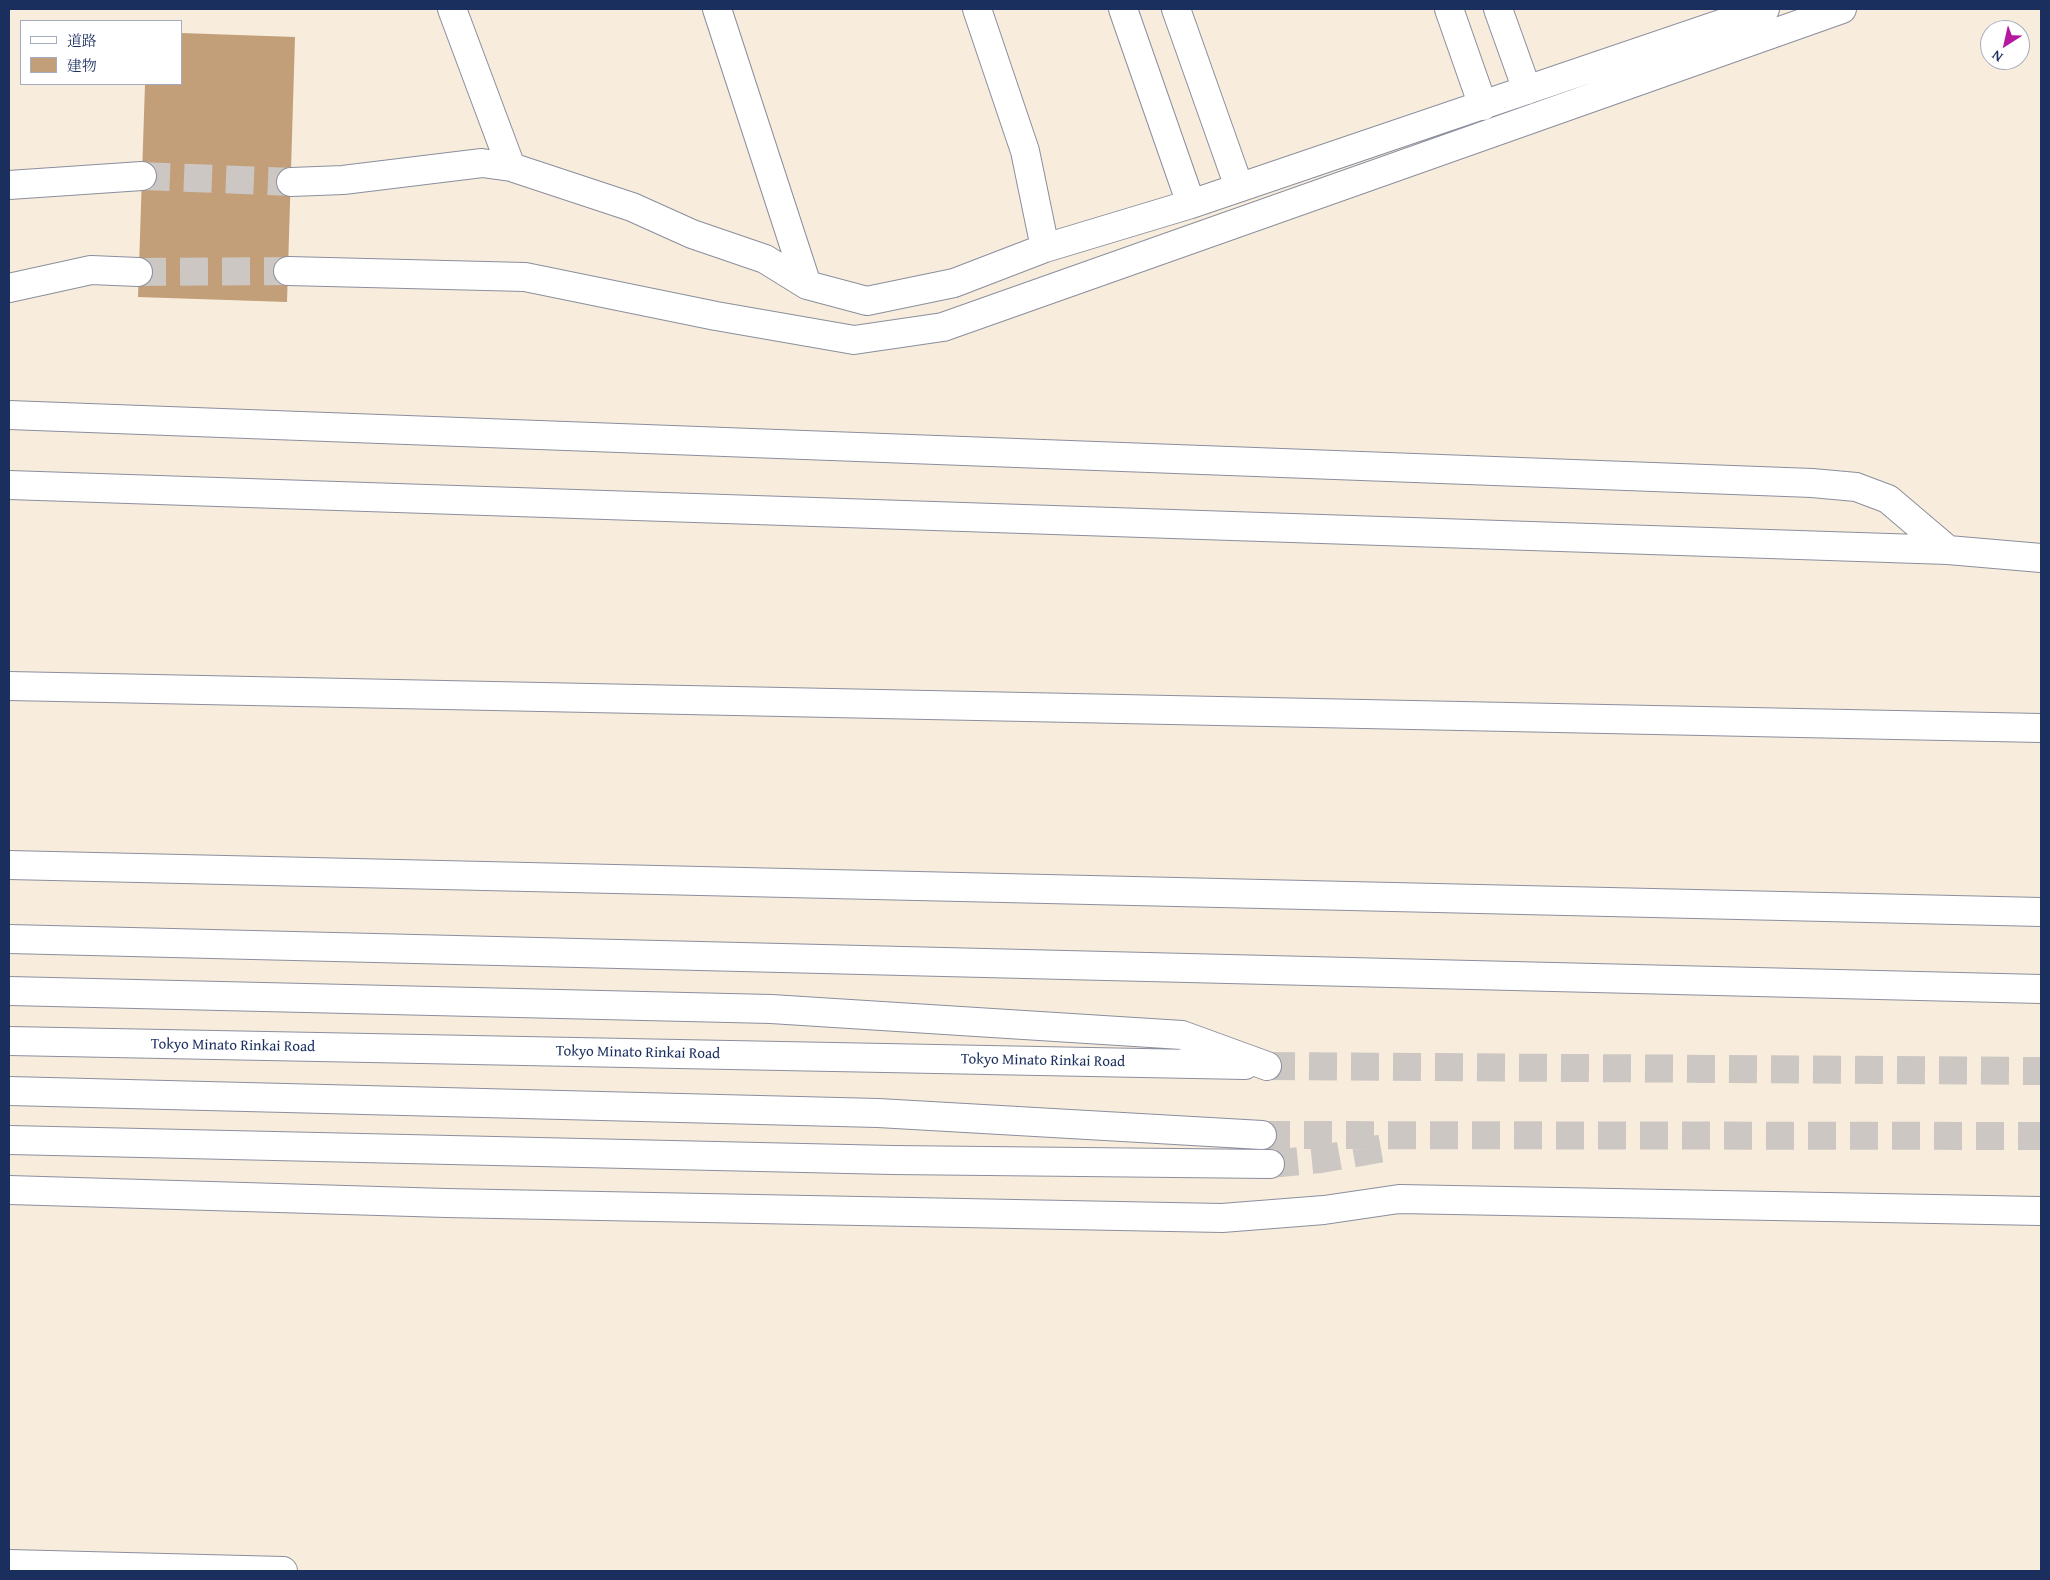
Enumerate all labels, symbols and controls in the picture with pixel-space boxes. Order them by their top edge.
legend [20,20,182,85]
north arrow [1980,20,2030,70]
text: 道路 [67,30,97,51]
text: N [1987,46,2007,67]
text: 建物 [67,55,97,76]
street label: Tokyo Minato Rinkai Road [151,1036,315,1056]
street label: Tokyo Minato Rinkai Road [556,1043,720,1063]
street label: Tokyo Minato Rinkai Road [961,1051,1125,1071]

